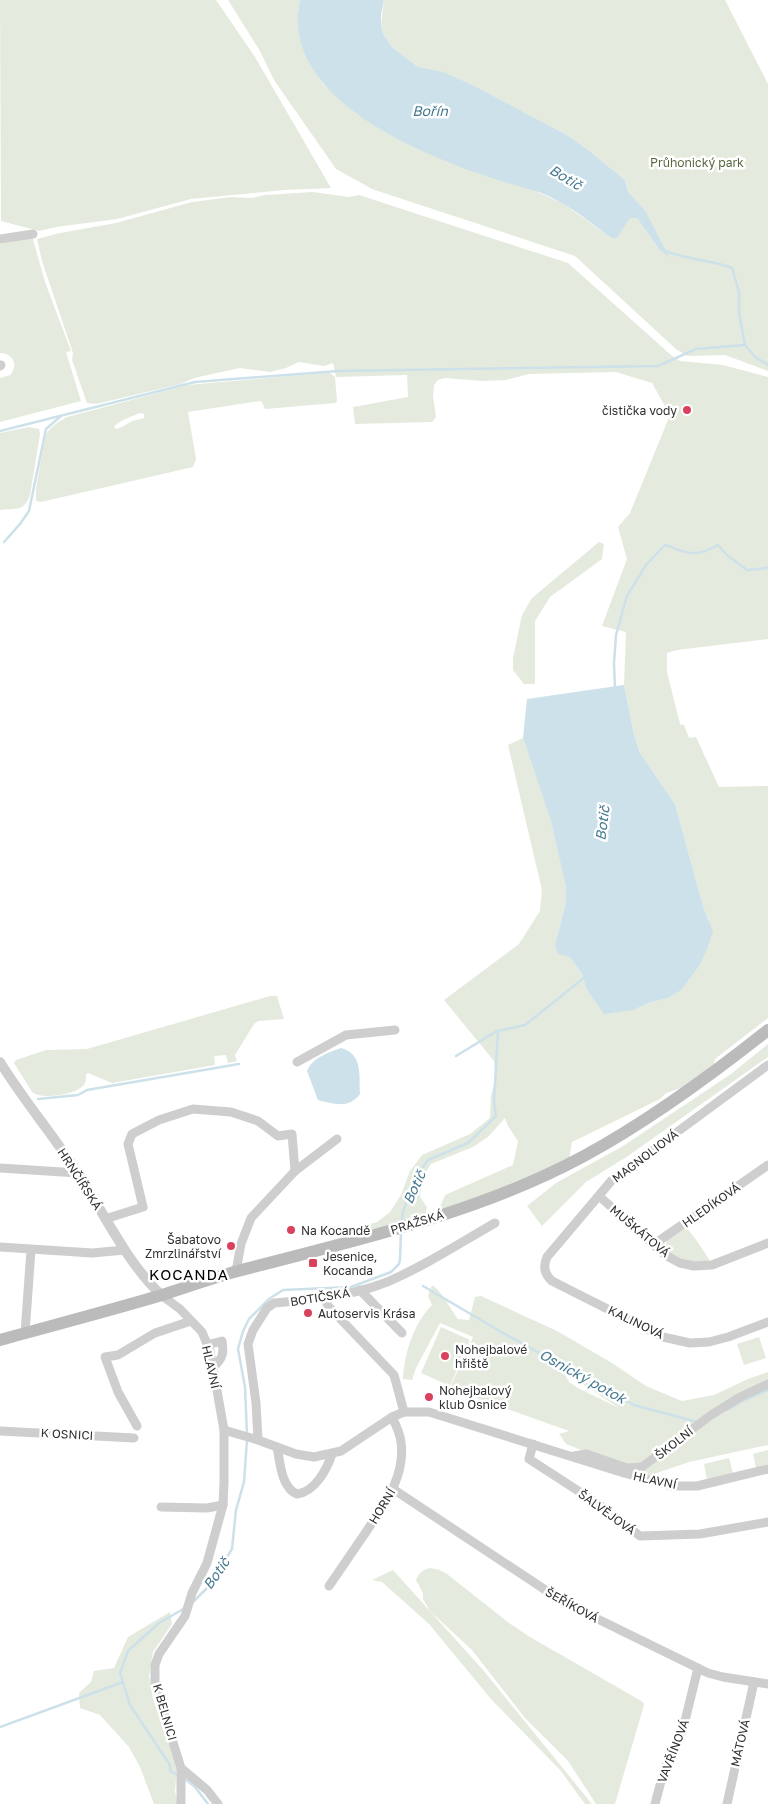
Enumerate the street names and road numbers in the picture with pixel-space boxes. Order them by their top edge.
street label: MAGNOLIOVÁ [609,1126,681,1186]
street label: HRNČÍŘSKÁ [54,1145,106,1213]
street label: HLEDÍKOVÁ [679,1180,743,1230]
street label: MUŠKÁTOVÁ [607,1202,673,1260]
street label: PRAŽSKÁ [388,1207,446,1237]
street label: BOTIČSKÁ [289,1285,351,1309]
street label: KALINOVÁ [606,1302,666,1342]
street label: HLAVNÍ [199,1344,224,1391]
street label: ŠKOLNÍ [652,1423,697,1463]
street label: K OSNICI [40,1425,94,1443]
street label: HLAVNÍ [632,1468,679,1492]
street label: HORNÍ [366,1484,399,1527]
street label: ŠALVĚJOVÁ [576,1486,638,1538]
street label: ŠEŘÍKOVÁ [543,1584,601,1626]
street label: K BELNICI [150,1682,180,1742]
street label: VAVŘÍNOVÁ [654,1717,692,1785]
street label: MÁTOVÁ [727,1718,753,1768]

